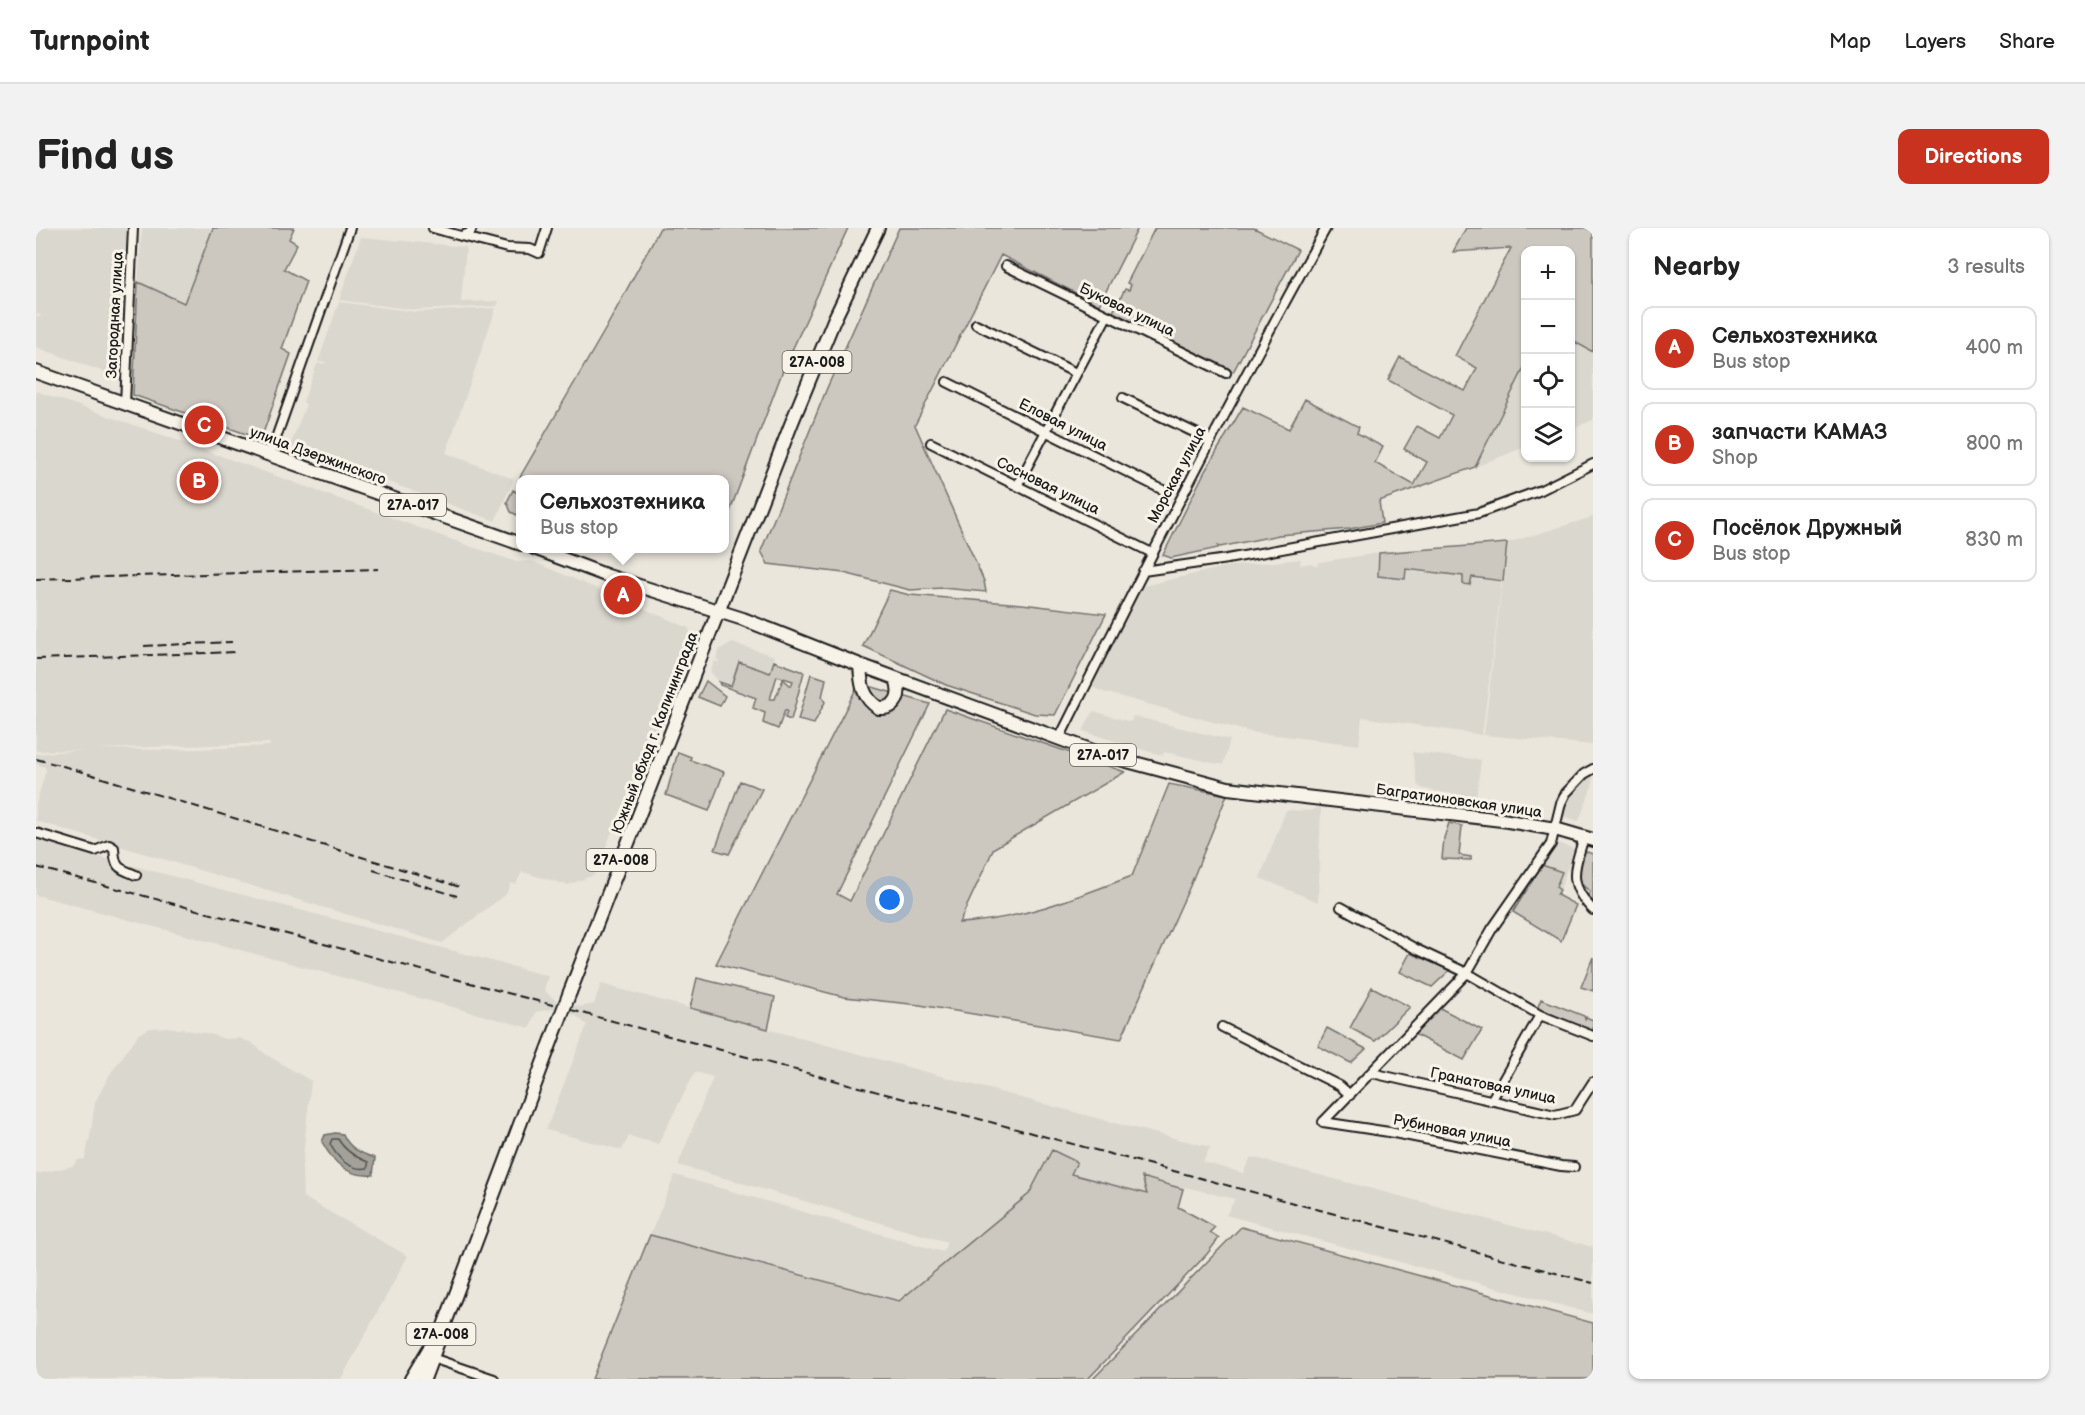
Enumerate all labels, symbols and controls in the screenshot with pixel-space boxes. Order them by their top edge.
text: Turnpoint [30,25,150,58]
text: Map [1829,29,1871,54]
text: Layers [1904,29,1966,54]
text: Share [1999,29,2055,54]
button: Directions [1898,129,2049,184]
text: Find us [36,131,174,182]
map controls [1521,246,1575,462]
button: + [1521,246,1575,300]
street label: Загородная улица [102,251,128,379]
text: Nearby [1653,252,1740,283]
text: 3 results [1947,255,2025,279]
street label: Буковая улица [1076,279,1178,341]
button: − [1521,300,1575,354]
text: Сельхозтехника [1712,323,1877,350]
text: A [1668,336,1681,360]
text: 400 m [1965,336,2023,360]
text: Bus stop [1712,350,1791,374]
road number: 27А-008 [782,351,852,373]
button: locate [1521,354,1575,408]
street label: Еловая улица [1016,395,1111,455]
pin: C [184,402,224,448]
button: layers [1521,408,1575,462]
text: запчасти КАМАЗ [1712,419,1887,446]
street label: улица Дзержинского [247,423,389,490]
street label: Морская улица [1144,423,1210,527]
text: B [1667,432,1682,456]
text: 800 m [1966,432,2023,456]
text: Shop [1712,446,1758,470]
street label: Сосновая улица [993,453,1103,519]
pin: B [180,458,218,504]
popup [516,475,729,553]
text: Сельхозтехника [540,489,705,516]
road number: 27А-017 [380,494,446,516]
text: Посёлок Дружный [1712,515,1902,542]
text: Bus stop [540,516,618,540]
text: C [1667,528,1682,552]
text: 830 m [1965,528,2023,552]
text: Bus stop [1712,542,1791,566]
pin: A [604,572,642,617]
street label: Южный обход г. Калининграда [608,629,702,837]
road number: 27А-017 [1070,744,1136,766]
street label: Багратионовская улица [1375,780,1543,822]
road number: 27А-008 [586,849,656,871]
your location [875,885,904,914]
street label: Гранатовая улица [1428,1063,1558,1109]
street label: Рубиновая улица [1391,1110,1513,1152]
road number: 27А-008 [406,1323,476,1345]

